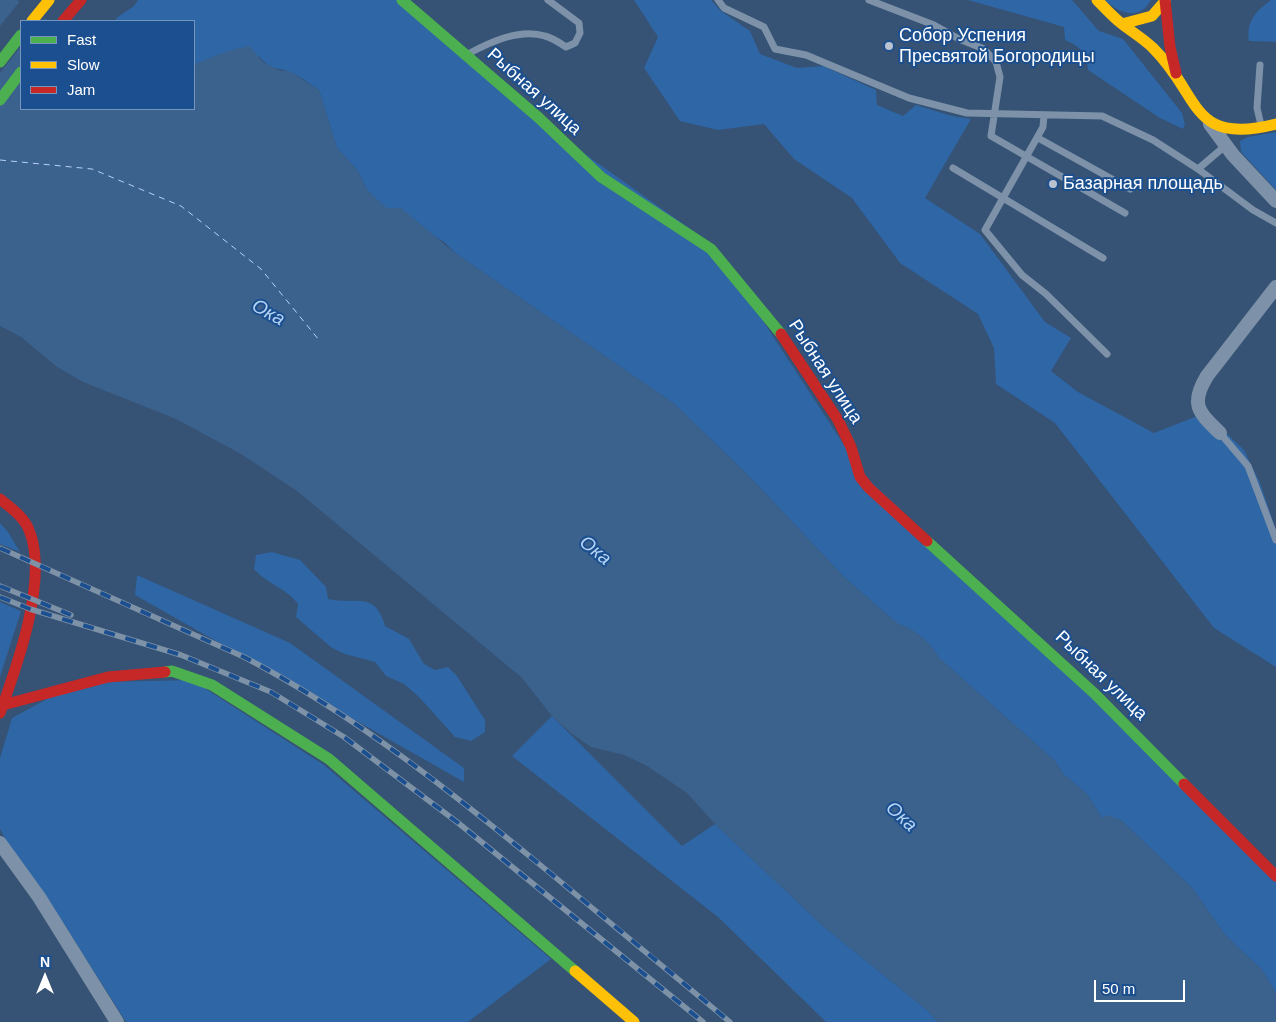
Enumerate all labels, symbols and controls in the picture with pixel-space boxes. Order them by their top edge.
legend [20,20,195,110]
place label: Собор Успения Пресвятой Богородицы [899,25,1095,68]
text: Fast [67,31,96,48]
marker: Собор Успения Пресвятой Богородицы [883,40,895,52]
street label: Рыбная улица [482,44,586,140]
text: Slow [67,56,100,73]
text: Jam [67,81,95,98]
place label: Базарная площадь [1063,173,1223,195]
marker: Базарная площадь [1047,178,1059,190]
water label: Ока [247,295,289,331]
street label: Рыбная улица [783,316,867,428]
water label: Ока [574,531,616,571]
street label: Рыбная улица [1051,627,1151,725]
water label: Ока [881,797,921,837]
north arrow [20,952,70,1002]
text: N [40,954,50,970]
scale bar [1096,970,1187,1002]
text: 50 m [1102,980,1135,997]

